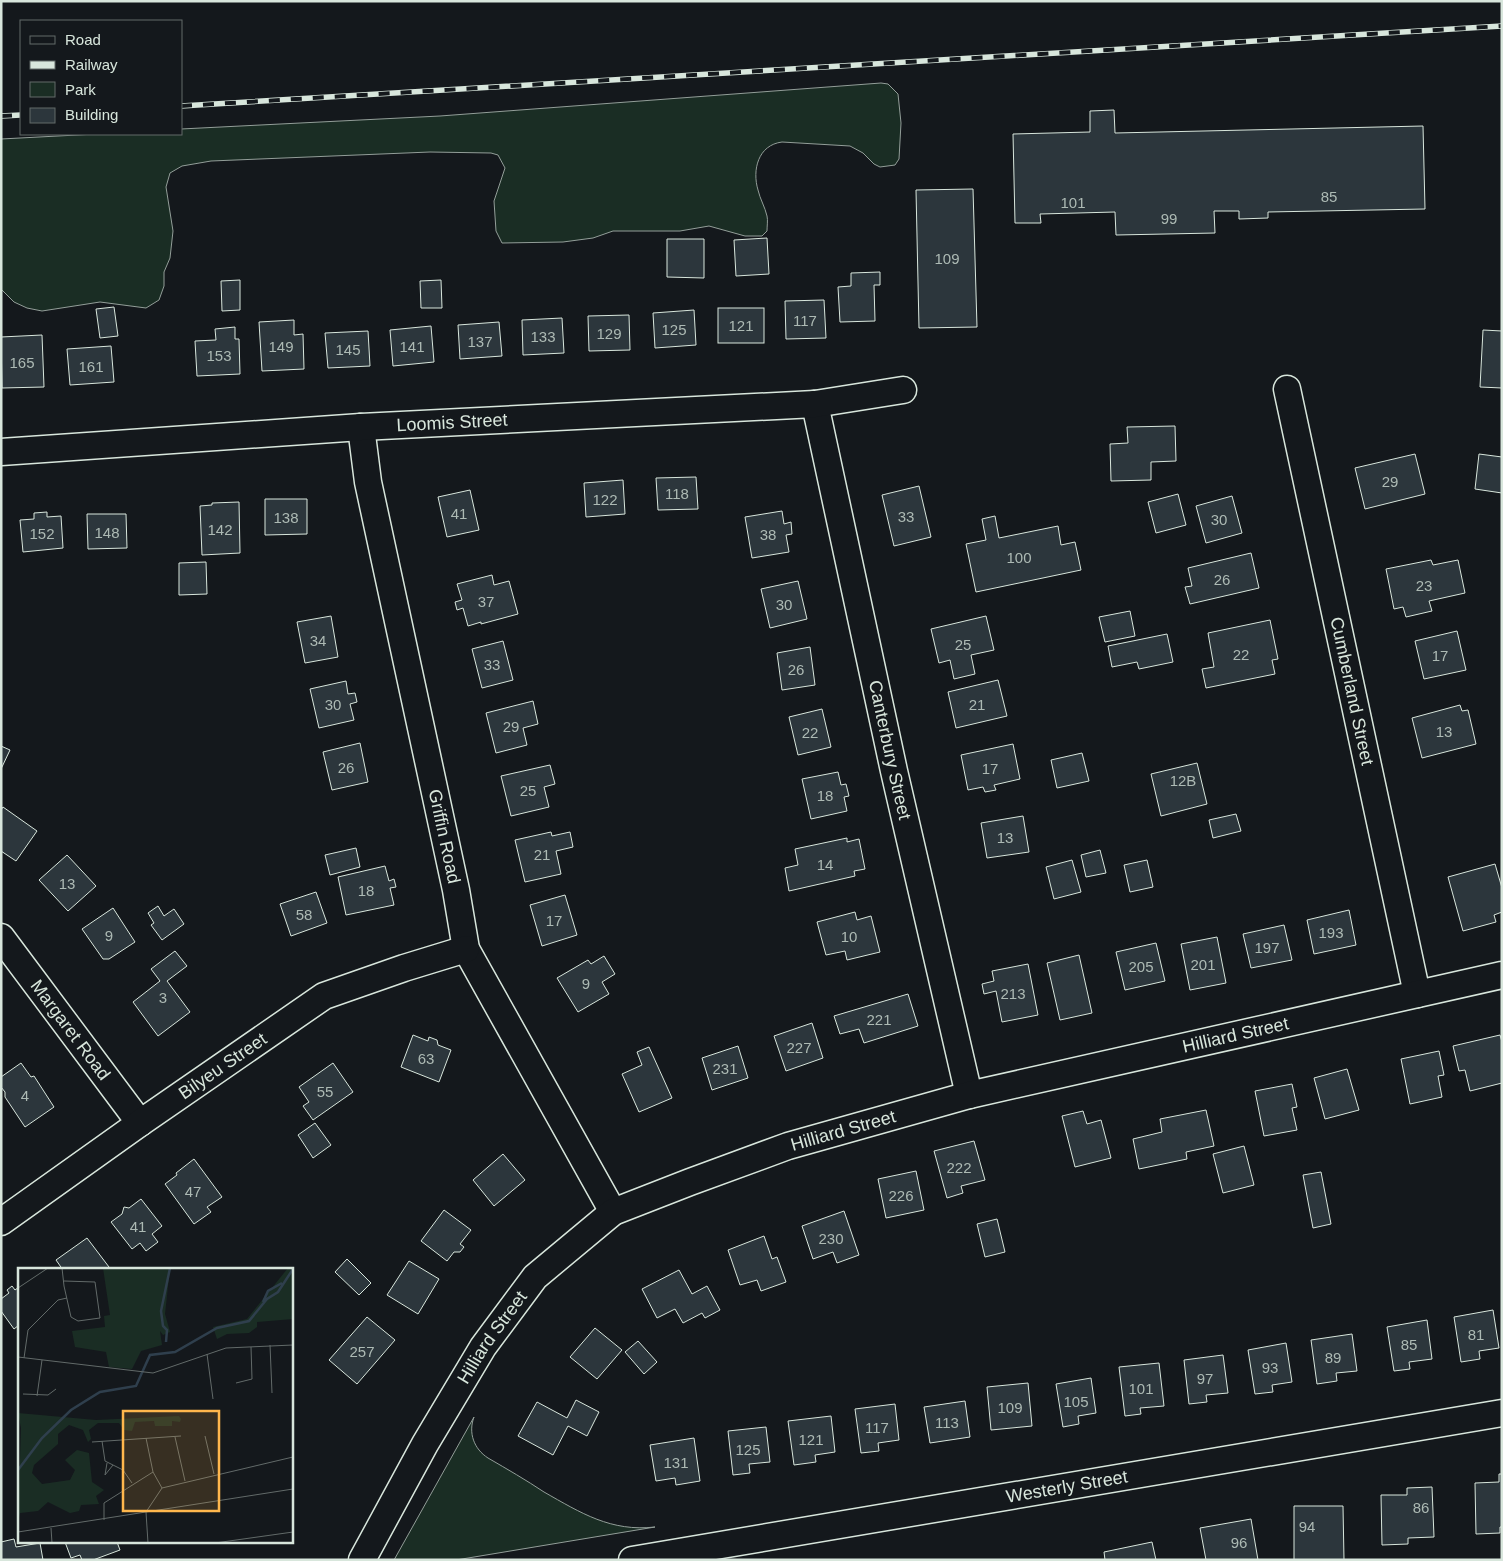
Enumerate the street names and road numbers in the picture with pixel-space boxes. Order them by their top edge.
street label: Loomis Street [396,410,508,435]
street label: Cumberland Street [1326,615,1378,767]
street label: Canterbury Street [865,678,915,822]
street label: Griffin Road [425,787,464,885]
street label: Margaret Road [26,976,114,1084]
street label: Hilliard Street [1181,1013,1290,1057]
street label: Bilyeu Street [175,1029,270,1103]
street label: Hilliard Street [788,1106,898,1155]
street label: Hilliard Street [453,1287,531,1387]
street label: Westerly Street [1005,1466,1129,1507]

